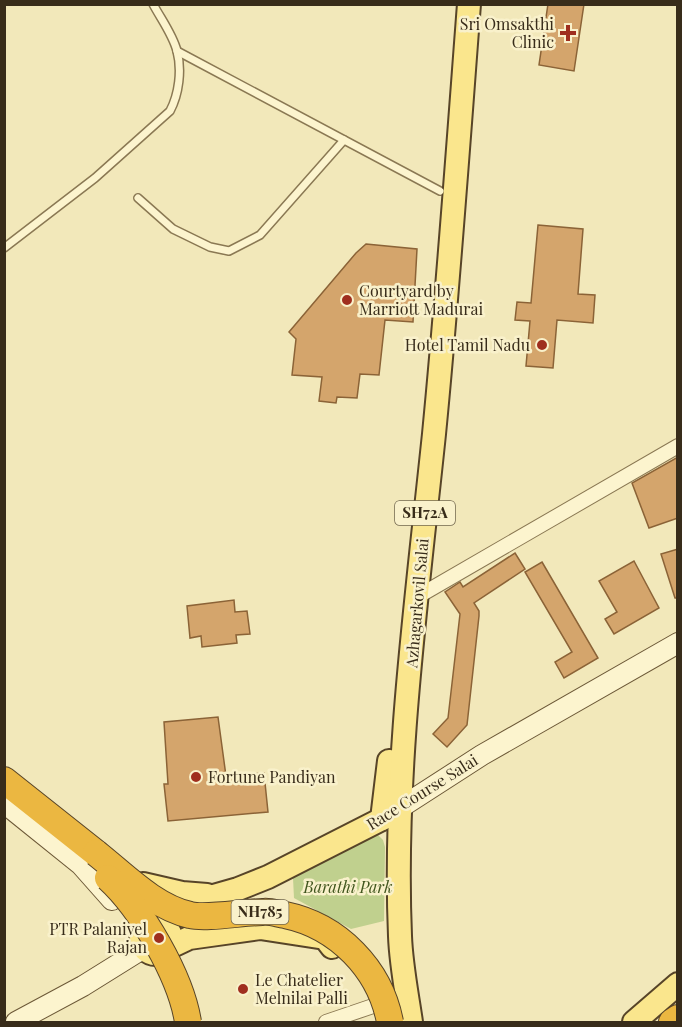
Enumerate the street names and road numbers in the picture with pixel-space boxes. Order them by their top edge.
road number: SH72A [395,501,455,525]
street label: Azhagarkovil Salai [400,537,433,670]
street label: Race Course Salai [362,749,482,834]
road number: NH785 [232,900,288,924]

